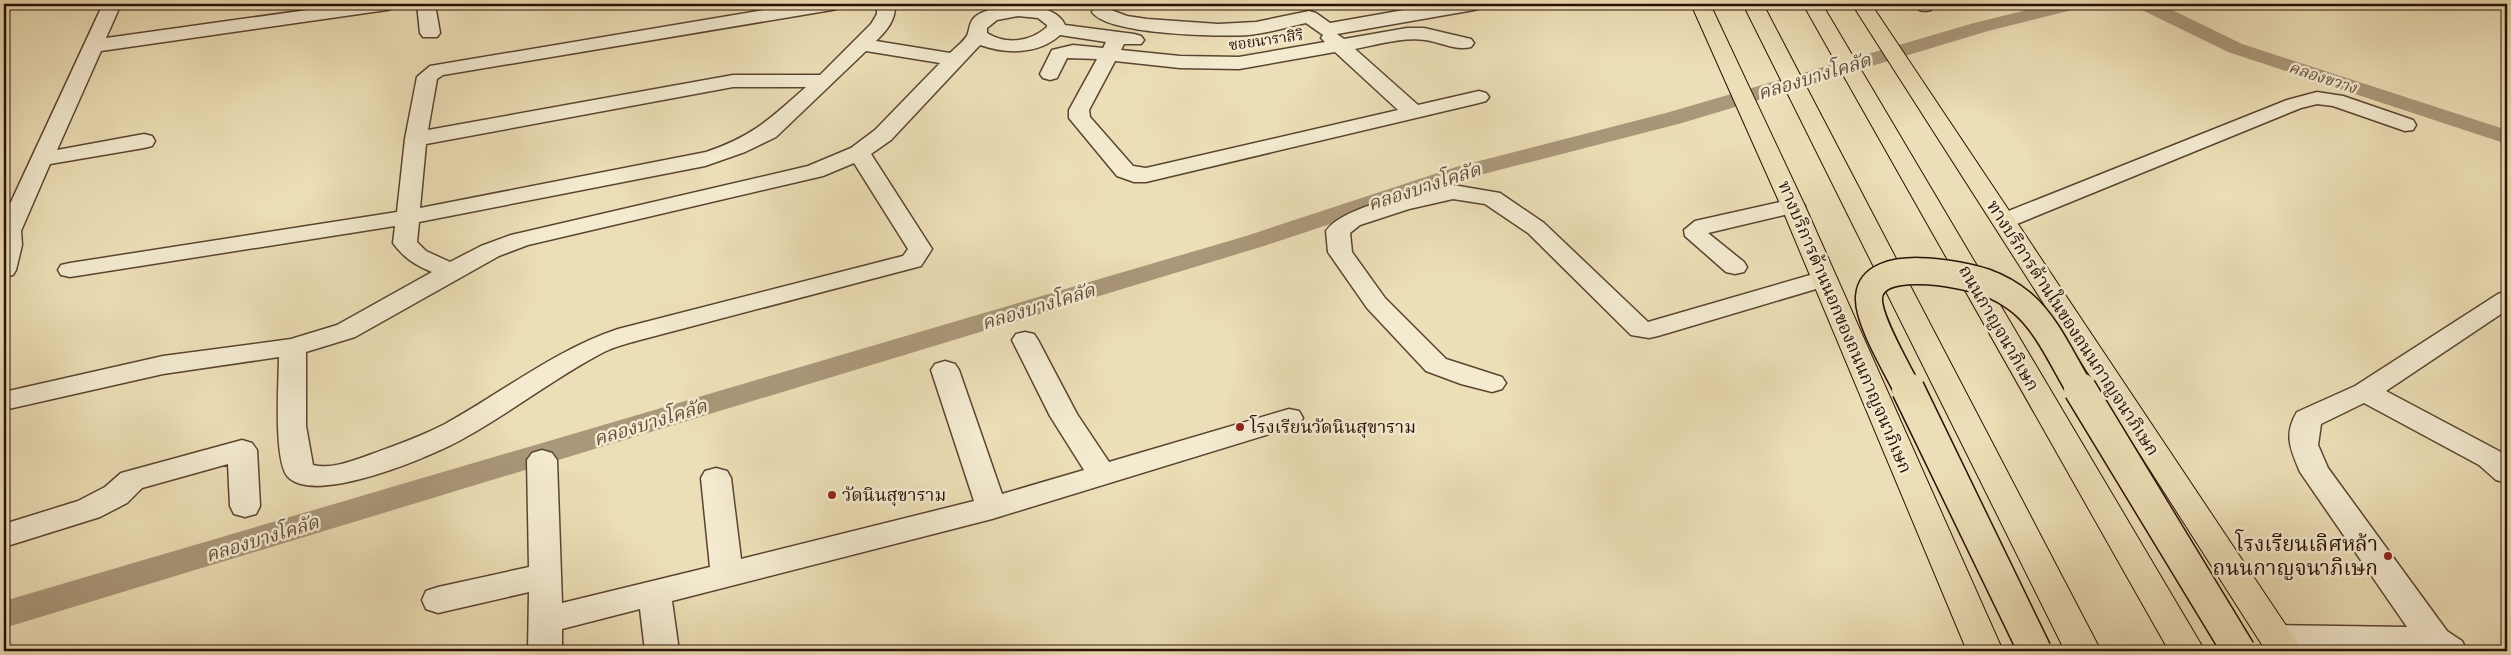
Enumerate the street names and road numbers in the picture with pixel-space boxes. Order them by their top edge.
street label: ซอยนาราสิริ [1228,27,1304,54]
street label: ทางบริการด้านนอกของถนนกาญจนาภิเษก [1774,178,1916,476]
street label: ทางบริการด้านในของถนนกาญจนาภิเษก [1983,195,2165,459]
street label: ถนนกาญจนาภิเษก [1955,263,2041,394]

